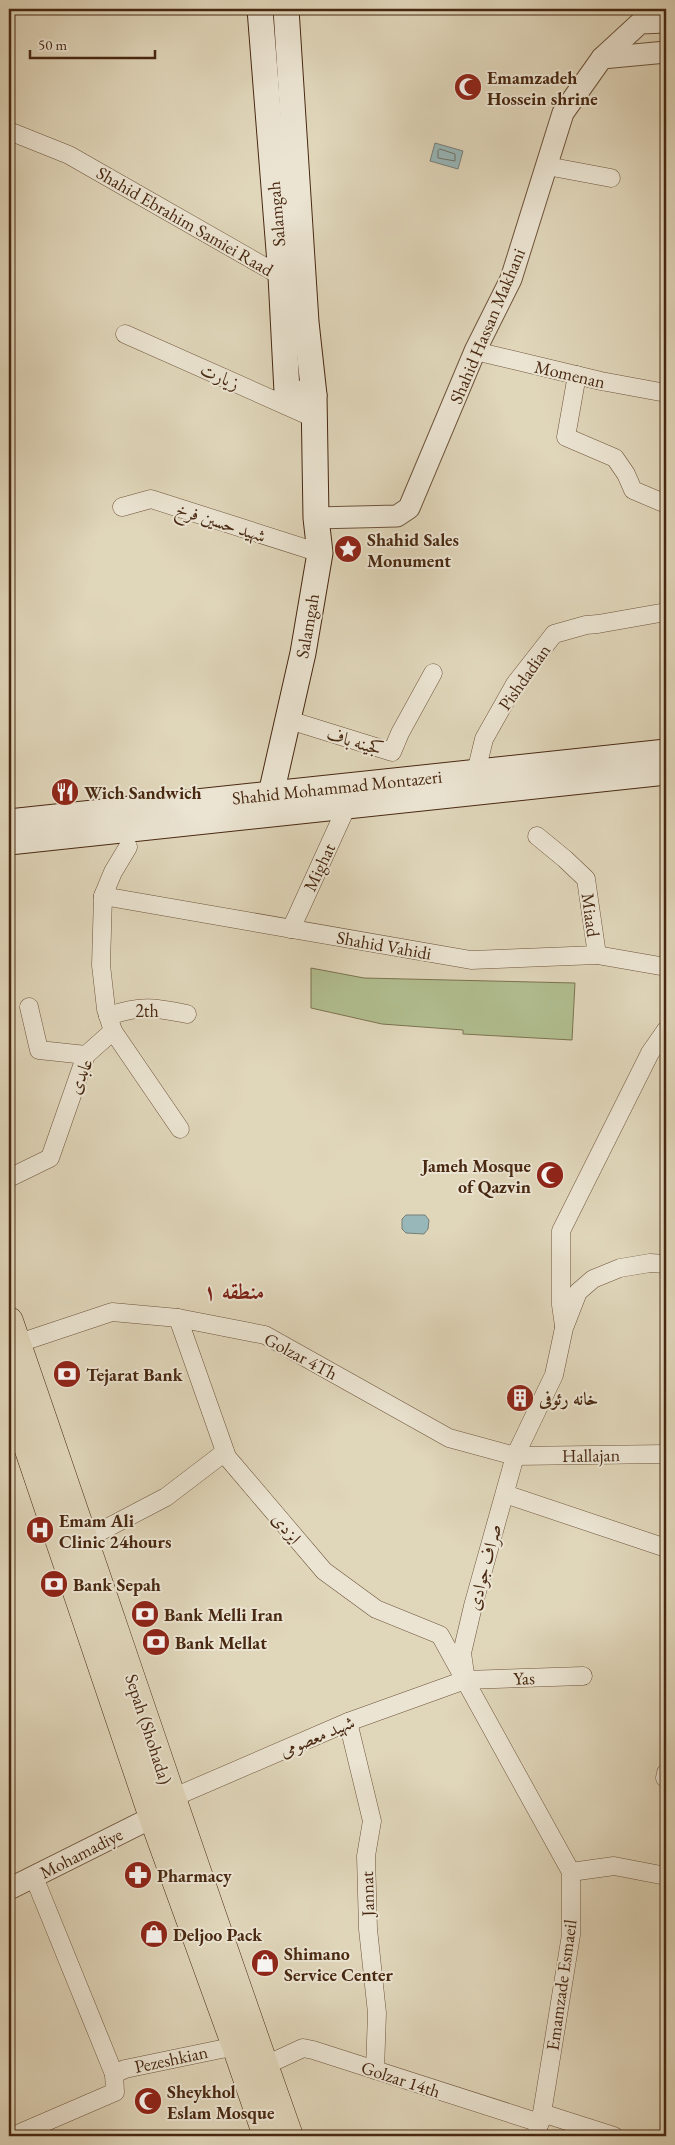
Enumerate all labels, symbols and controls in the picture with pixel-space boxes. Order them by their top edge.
scale bar [30,28,155,60]
text: 50 m [38,35,67,54]
place label: Emamzadeh Hossein shrine [487,66,598,110]
mosque icon: Emamzadeh Hossein shrine [453,72,483,102]
street label: Shahid Ebrahim Samiei Raad [92,161,278,282]
street label: Salamgah [262,180,290,248]
street label: Shahid Hassan Makhani [444,244,530,407]
street label: Momenan [532,355,608,393]
street label: زیارت [197,357,243,395]
street label: شهید حسین فرخ [171,497,269,552]
place label: Shahid Sales Monument [367,528,459,572]
place icon: Shahid Sales Monument [333,534,363,564]
street label: Salamgah [290,592,324,660]
street label: Pishdadian [493,639,555,715]
street label: کجینه باف [324,722,386,760]
street label: Shahid Mohammad Montazeri [231,764,444,809]
restaurant icon: Wich Sandwich [50,777,80,807]
place label: Wich Sandwich [84,781,202,804]
street label: Mighat [298,839,340,895]
street label: Miaad [577,892,606,939]
street label: Shahid Vahidi [335,925,434,965]
street label: 2th [135,999,159,1022]
street label: عابدی [62,1055,98,1097]
place label: Jameh Mosque of Qazvin [420,1154,531,1198]
mosque icon: Jameh Mosque of Qazvin [535,1160,565,1190]
district label: منطقه ۱ [204,1277,264,1306]
street label: Golzar 4Th [260,1327,342,1385]
bank icon: Tejarat Bank [52,1359,82,1389]
place label: Tejarat Bank [86,1363,184,1386]
building icon: خانه رئوفی [505,1383,535,1413]
place label: خانه رئوفی [538,1387,598,1410]
street label: Hallajan [562,1443,621,1467]
street label: ایزدی [267,1507,307,1549]
place label: Emam Ali Clinic 24hours [59,1509,171,1553]
hospital icon: Emam Ali Clinic 24hours [25,1515,55,1545]
street label: صراف جوادی [461,1521,508,1613]
bank icon: Bank Sepah [39,1569,69,1599]
place label: Bank Sepah [73,1573,161,1596]
bank icon: Bank Melli Iran [130,1599,160,1629]
place label: Bank Melli Iran [164,1603,283,1626]
bank icon: Bank Mellat [141,1627,171,1657]
place label: Bank Mellat [175,1631,267,1654]
street label: Yas [513,1666,535,1690]
street label: Sepah (Shohada) [120,1671,178,1787]
street label: شهید معصومی [276,1710,358,1763]
street label: Mohamadiye [36,1822,126,1884]
pharmacy icon: Pharmacy [123,1860,153,1890]
place label: Pharmacy [157,1864,232,1887]
street label: Jannat [355,1871,379,1919]
street label: Emamzade Esmaeil [540,1918,582,2052]
shop icon: Deljoo Pack [139,1919,169,1949]
place label: Deljoo Pack [173,1923,263,1946]
place label: Shimano Service Center [284,1942,394,1986]
shop icon: Shimano Service Center [250,1948,280,1978]
street label: Pezeshkian [132,2040,210,2078]
street label: Golzar 14th [359,2055,443,2103]
place label: Sheykhol Eslam Mosque [167,2080,275,2124]
mosque icon: Sheykhol Eslam Mosque [133,2086,163,2116]

